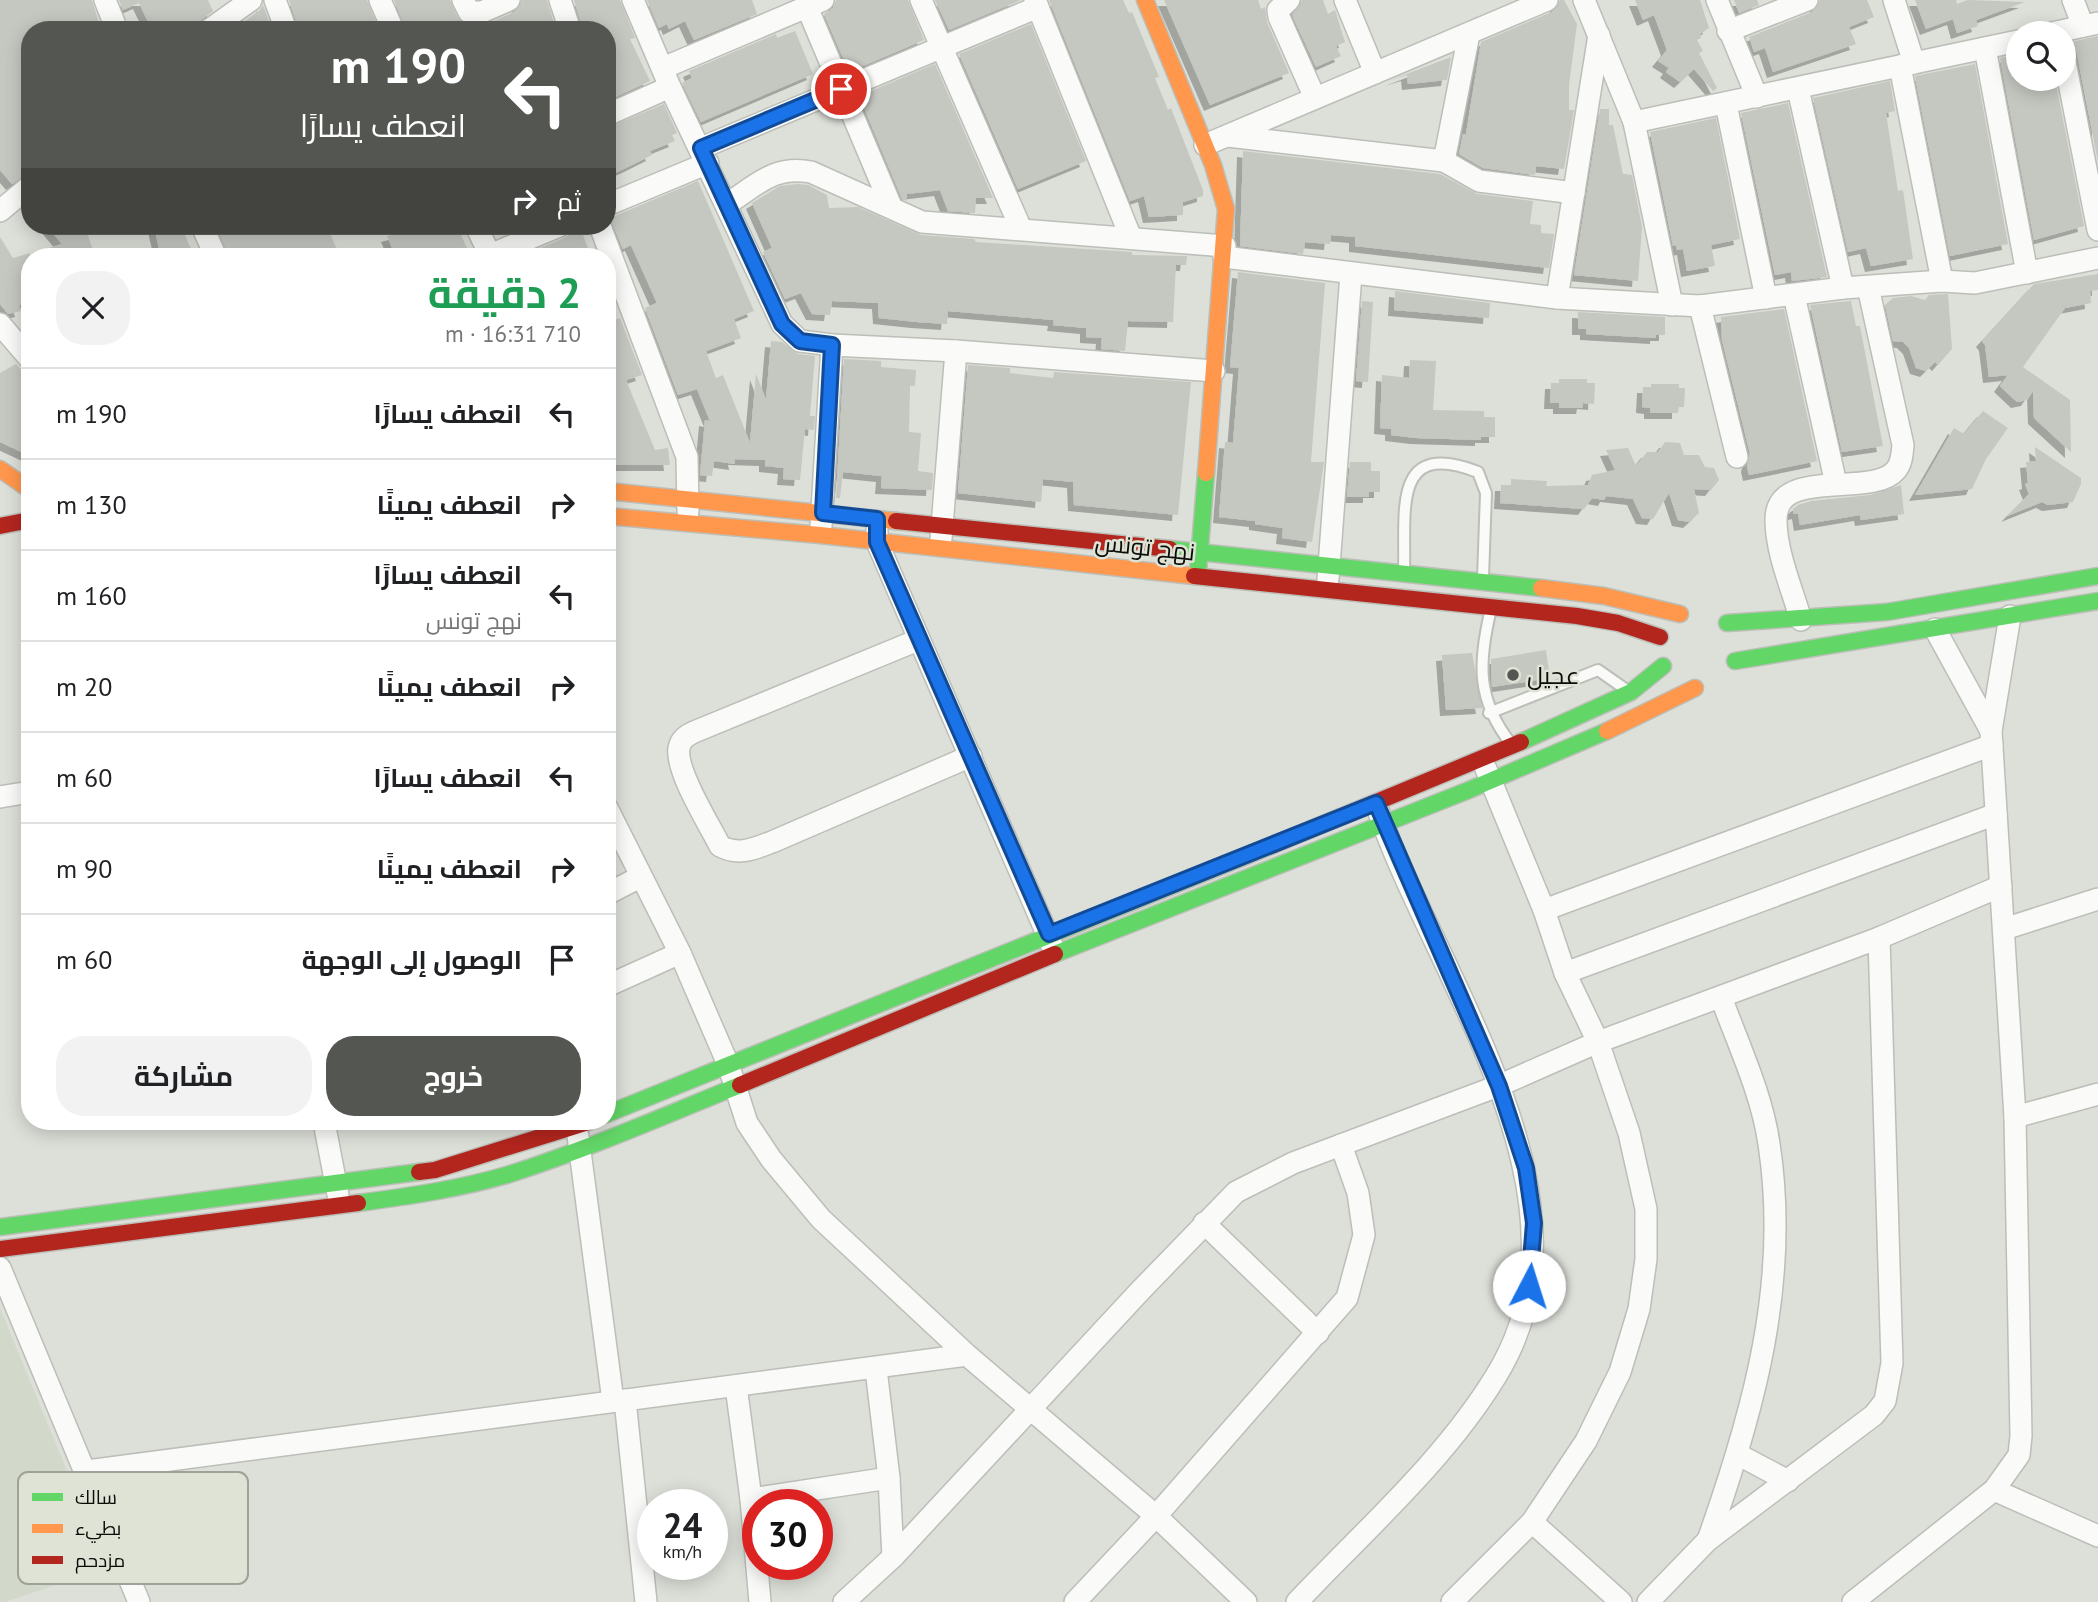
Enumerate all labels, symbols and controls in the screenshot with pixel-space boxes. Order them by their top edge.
map controls [2006,21,2076,91]
button: search [2006,21,2076,91]
text: 190 m [331,33,466,97]
icon: left [490,49,581,140]
pin [811,59,871,119]
icon: arrive [822,70,860,108]
text: انعطف يسارًا [300,104,466,146]
icon: right [505,182,543,220]
text: ثم [557,185,581,218]
text: 2 دقيقة [428,265,581,320]
button: close [56,271,130,345]
text: 710 m · 16:31 [445,319,581,348]
icon: left [543,395,581,433]
text: 190 m [56,397,127,430]
text: انعطف يسارًا [374,397,522,430]
icon: right [543,486,581,524]
text: 130 m [56,488,127,521]
text: انعطف يمينًا [377,488,522,521]
street label: نهج تونس [1093,526,1197,569]
text: انعطف يسارًا [374,558,522,591]
icon: left [543,577,581,615]
text: 160 m [56,579,127,612]
text: نهج تونس [426,606,522,635]
place label: عجيل [1527,660,1580,691]
marker: عجيل [1505,667,1521,683]
icon: right [543,668,581,706]
text: 20 m [56,670,112,703]
text: انعطف يمينًا [377,670,522,703]
icon: left [543,759,581,797]
text: 60 m [56,761,112,794]
text: انعطف يسارًا [374,761,522,794]
icon: right [543,850,581,888]
text: 90 m [56,852,112,885]
text: انعطف يمينًا [377,852,522,885]
icon: arrive [543,941,581,979]
text: 60 m [56,943,112,976]
text: الوصول إلى الوجهة [302,943,522,976]
button: مشاركة [56,1036,312,1116]
button: خروج [326,1036,581,1116]
position arrow [1492,1249,1566,1323]
legend [18,1472,248,1584]
text: سالك [75,1485,117,1509]
speed limit sign: 30 [742,1489,833,1580]
text: 24 [663,1502,702,1548]
text: بطيء [75,1516,121,1543]
text: km/h [663,1540,702,1563]
text: مزدحم [75,1548,125,1574]

